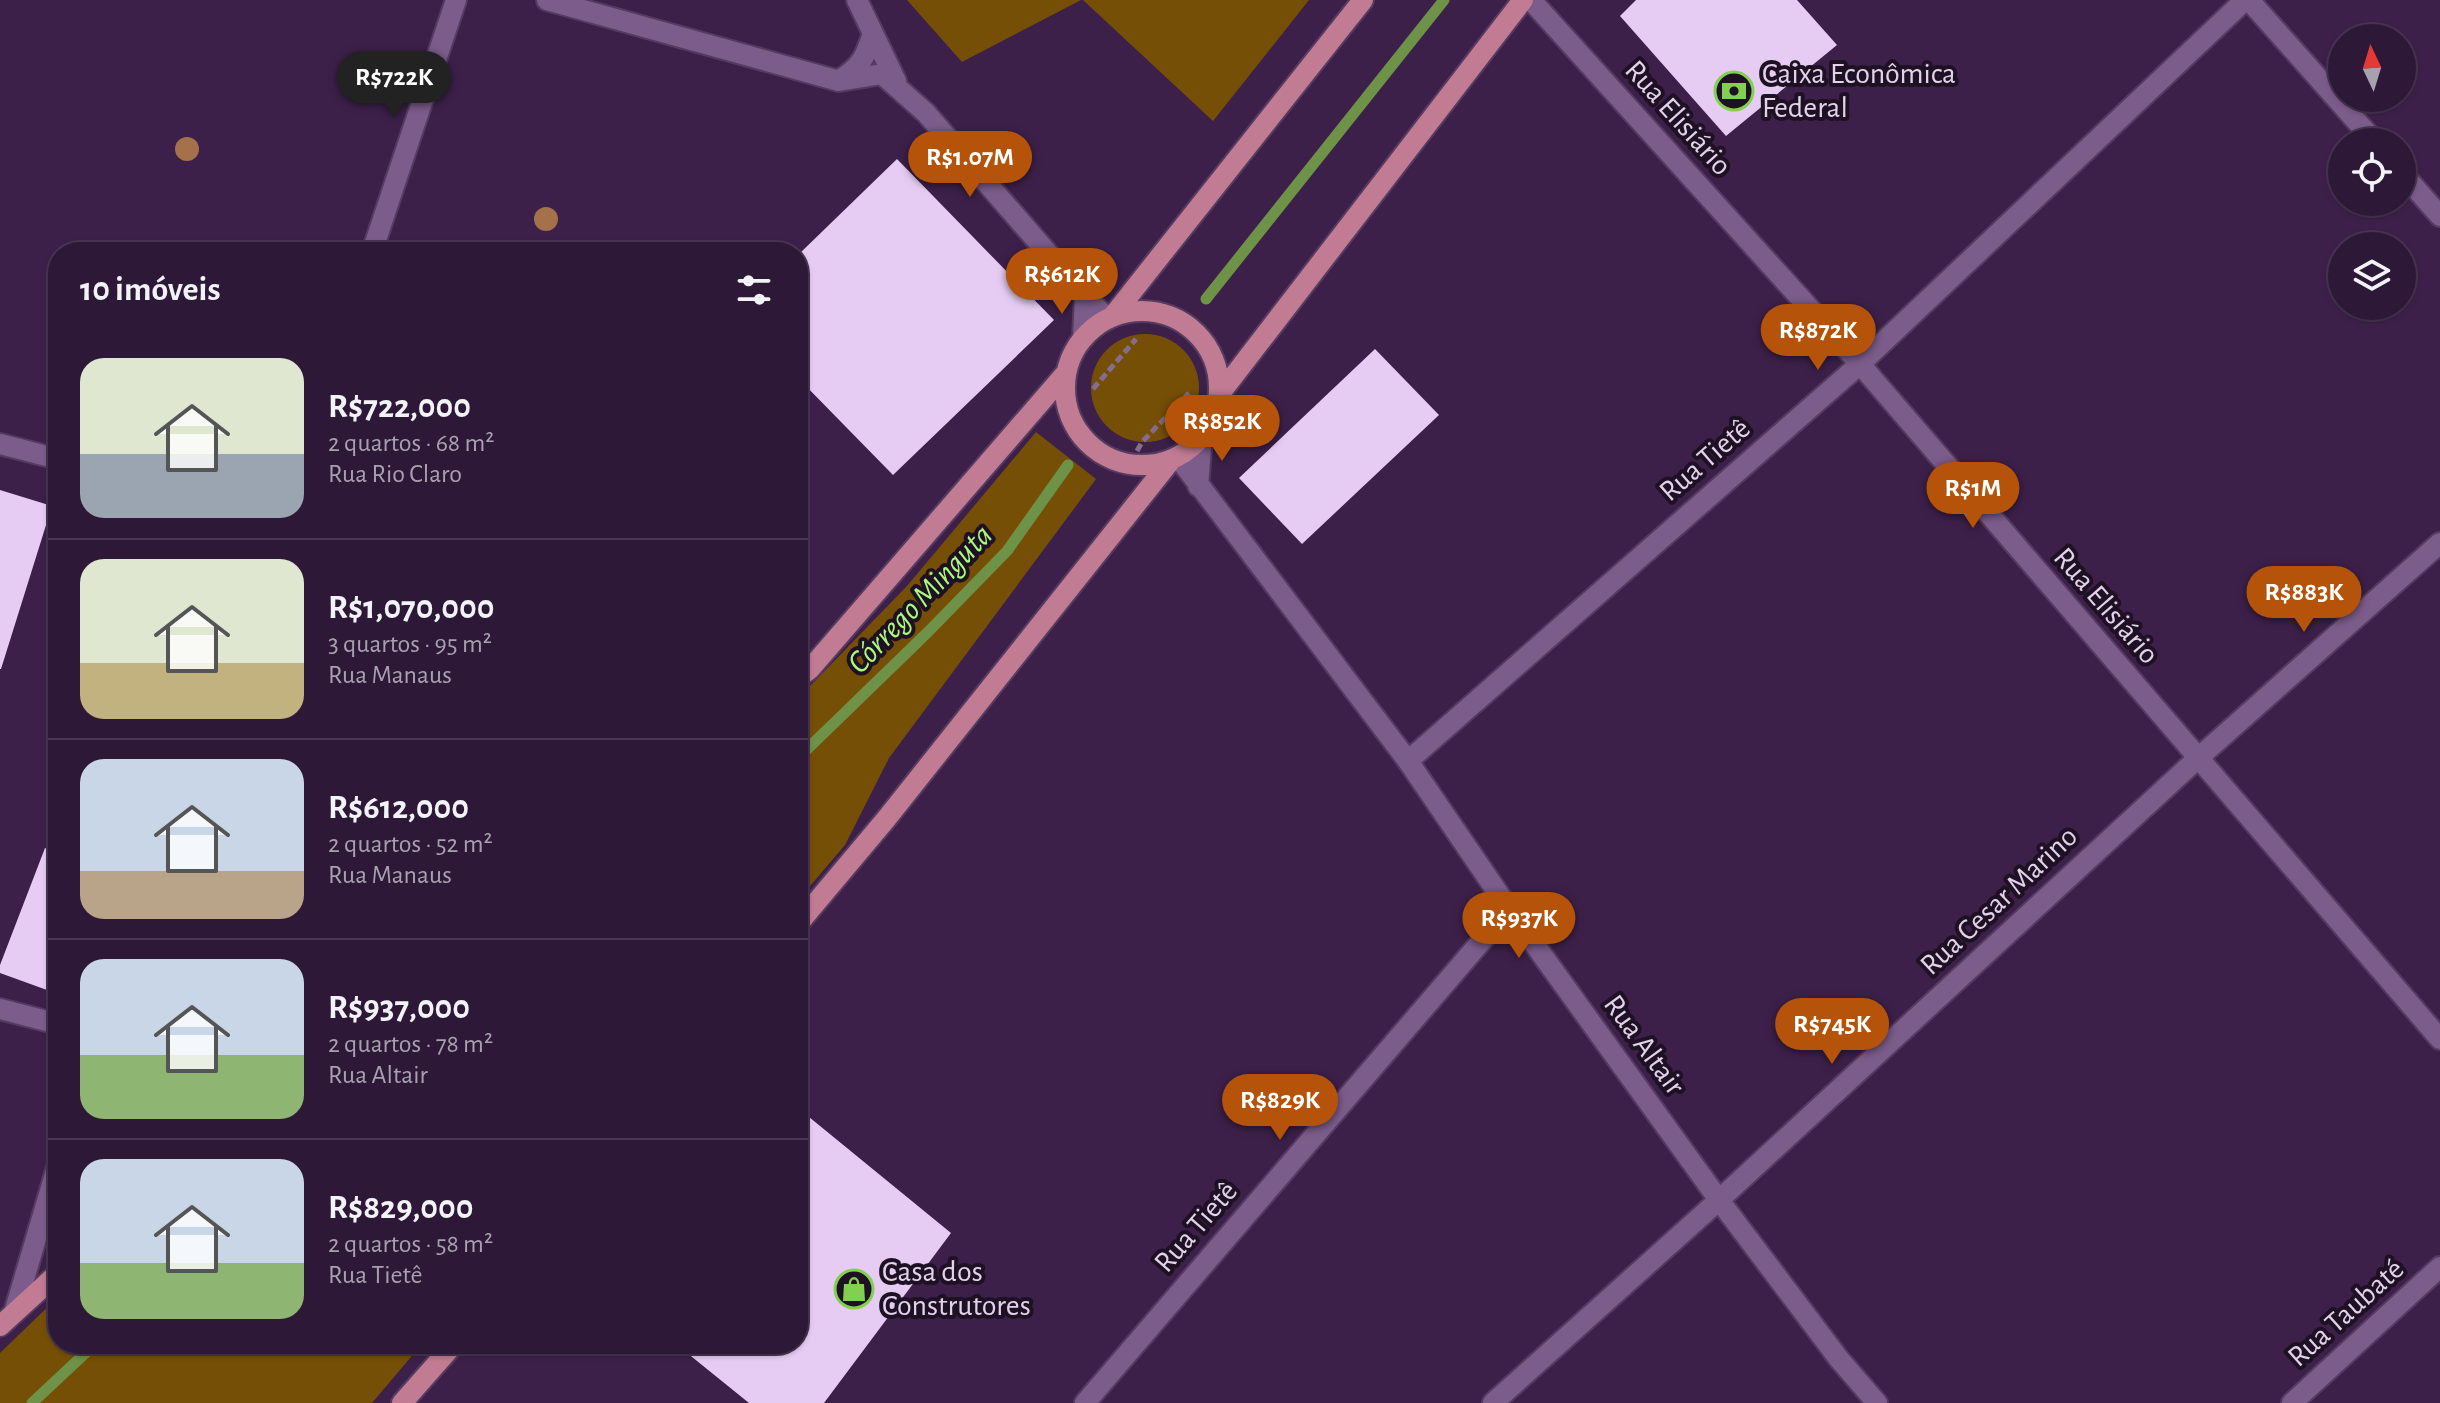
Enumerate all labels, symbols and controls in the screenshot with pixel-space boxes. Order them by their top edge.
north arrow [2328,24,2416,112]
map controls [2328,24,2416,320]
pin: R$722K [329,51,459,119]
street label: Rua Elisiário [1619,55,1737,181]
place label: Caixa Econômica Federal [1762,59,1956,123]
text: R$722K [355,64,433,90]
bank icon: Caixa Econômica Federal [1713,70,1755,112]
button: locate [2328,128,2416,216]
pin: R$1.07M [896,131,1044,199]
text: R$1.07M [926,144,1014,170]
button: layers [2328,232,2416,320]
pin: R$612K [997,248,1127,316]
text: R$612K [1024,261,1100,287]
icon: filters [732,268,776,312]
text: 10 imóveis [80,273,221,307]
pin: R$872K [1753,304,1883,372]
text: R$872K [1779,317,1857,343]
icon: home [144,390,240,486]
text: R$722,000 [328,390,471,424]
pin: R$852K [1157,395,1287,463]
text: R$852K [1183,408,1261,434]
street label: Rua Tietê [1654,413,1756,507]
text: 2 quartos · 68 m² [328,430,494,456]
text: Rua Rio Claro [328,461,462,487]
pin: R$1M [1926,462,2020,530]
text: R$1M [1944,475,2002,501]
water label: Córrego Minguta [842,519,998,679]
street label: Rua Elisiário [2048,542,2164,670]
pin: R$883K [2239,566,2369,634]
text: R$883K [2264,579,2344,605]
icon: home [144,591,240,687]
text: R$1,070,000 [328,591,494,625]
text: 3 quartos · 95 m² [328,631,492,657]
text: Rua Manaus [328,662,452,688]
icon: home [144,791,240,887]
text: R$612,000 [328,791,469,825]
street label: Rua Cesar Marino [1915,821,2083,981]
text: 2 quartos · 52 m² [328,831,493,857]
text: Rua Manaus [328,862,452,888]
pin: R$937K [1454,892,1584,960]
text: R$937K [1480,905,1558,931]
street label: Rua Altair [1598,990,1690,1101]
icon: home [144,991,240,1087]
text: R$937,000 [328,991,470,1025]
pin: R$745K [1767,998,1897,1066]
text: R$745K [1793,1011,1871,1037]
text: 2 quartos · 78 m² [328,1031,493,1057]
text: Rua Altair [328,1062,428,1088]
pin: R$829K [1215,1074,1345,1142]
text: R$829K [1240,1087,1320,1113]
street label: Rua Tietê [1149,1176,1243,1278]
icon: home [144,1191,240,1287]
text: R$829,000 [328,1191,474,1225]
text: 2 quartos · 58 m² [328,1231,493,1257]
street label: Rua Taubaté [2282,1254,2410,1372]
place label: Casa dos Construtores [882,1257,1031,1321]
text: Rua Tietê [328,1262,422,1288]
shop icon: Casa dos Construtores [833,1268,875,1310]

